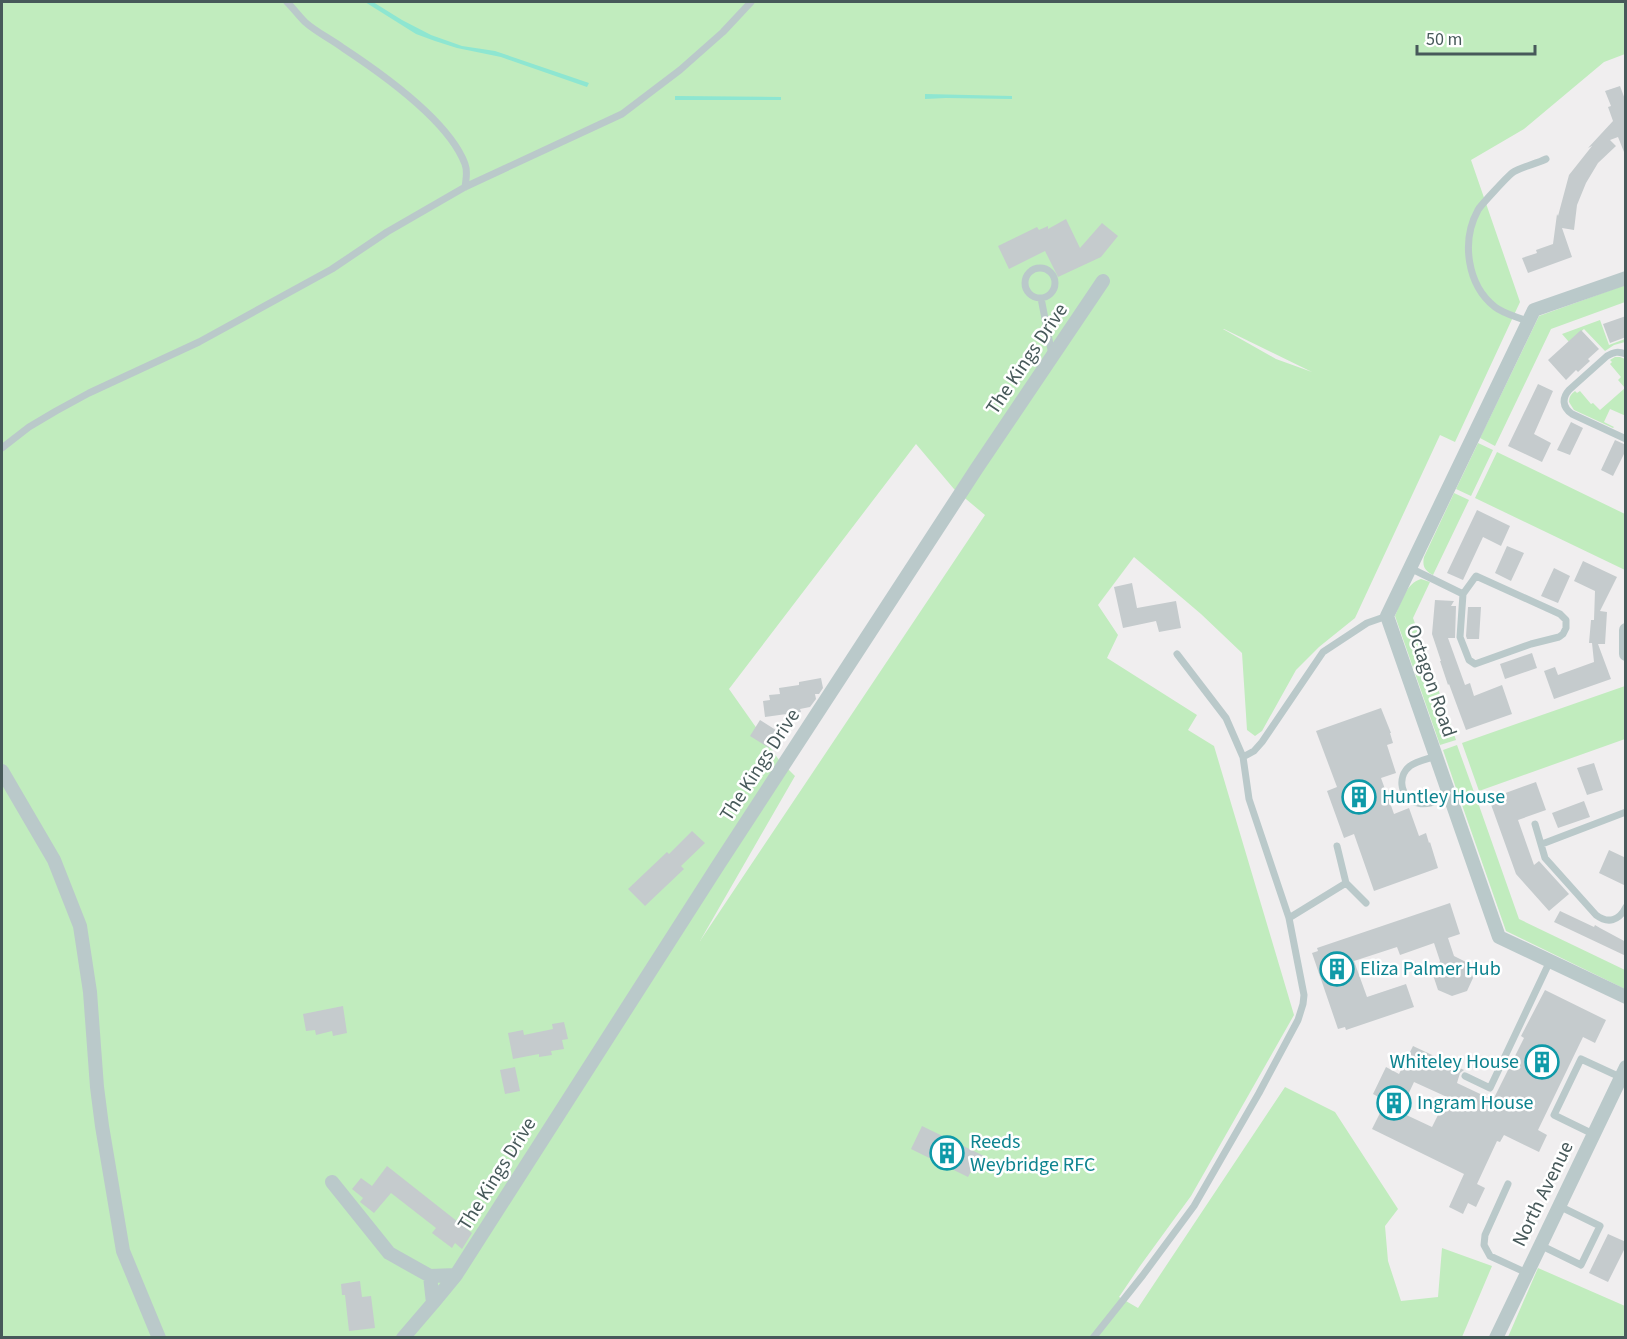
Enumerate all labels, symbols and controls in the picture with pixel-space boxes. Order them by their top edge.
scale bar [1417,18,1536,56]
text: 50 m [1426,27,1462,52]
street label: The Kings Drive [979,298,1075,420]
street label: Octagon Road [1399,621,1463,741]
street label: The Kings Drive [713,703,807,827]
building icon: Huntley House [1341,779,1377,815]
place label: Huntley House [1382,783,1505,811]
building icon: Eliza Palmer Hub [1319,951,1355,987]
place label: Eliza Palmer Hub [1360,955,1501,983]
building icon: Whiteley House [1524,1044,1560,1080]
place label: Whiteley House [1390,1048,1519,1076]
building icon: Ingram House [1376,1085,1412,1121]
place label: Ingram House [1417,1089,1534,1117]
street label: The Kings Drive [451,1112,543,1236]
place label: Reeds Weybridge RFC [970,1128,1095,1179]
building icon: Reeds Weybridge RFC [929,1135,965,1171]
street label: North Avenue [1505,1137,1581,1251]

